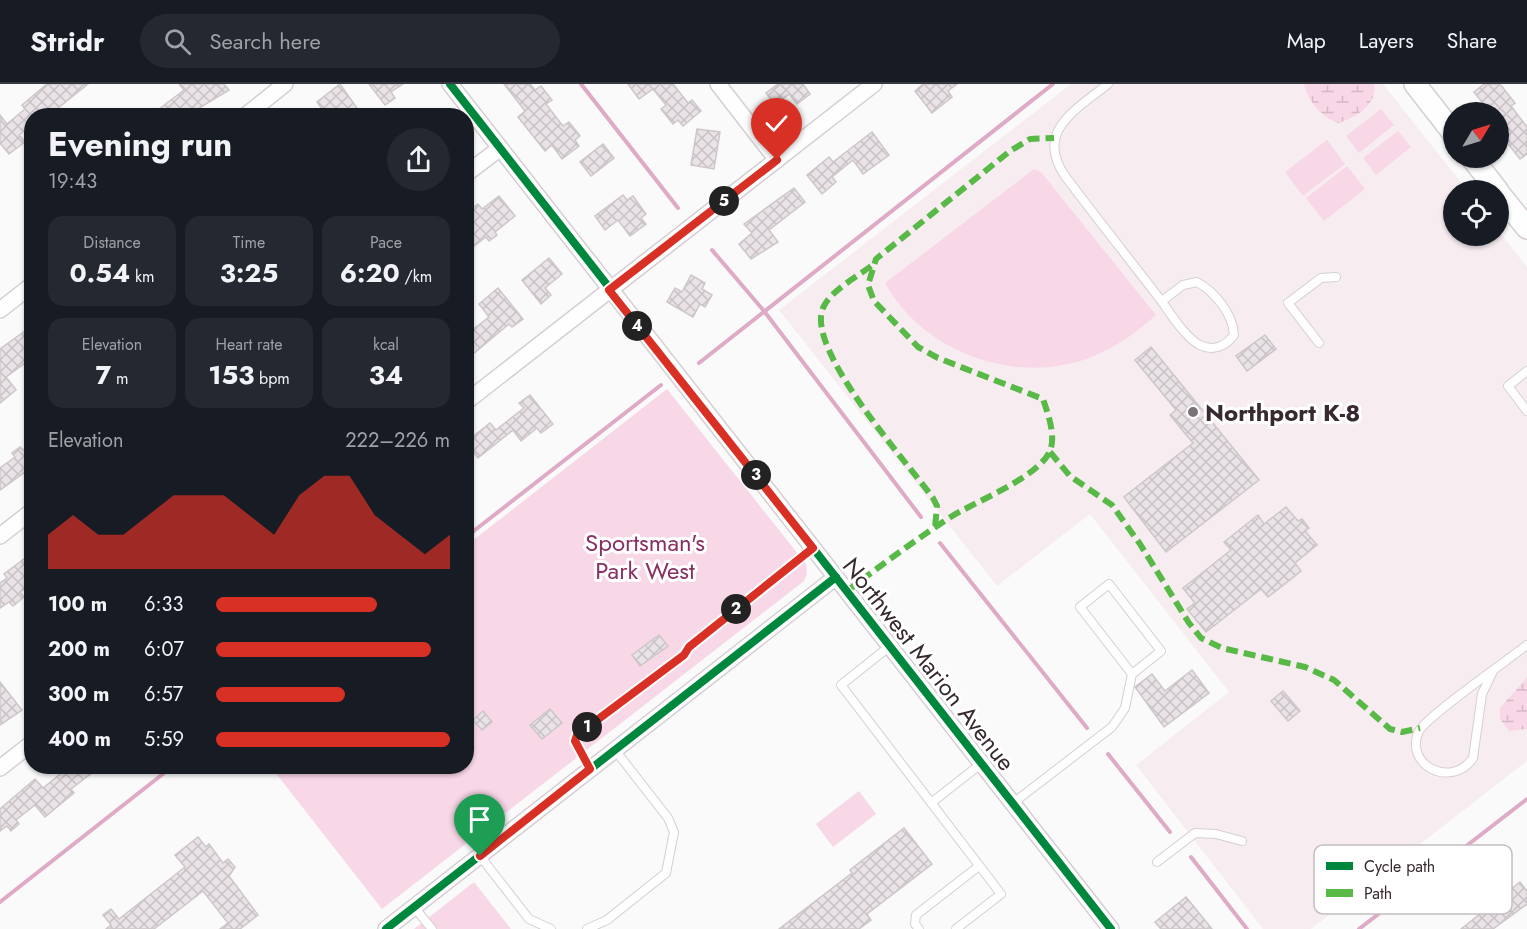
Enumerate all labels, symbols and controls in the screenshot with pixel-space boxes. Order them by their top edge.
search box [140,14,560,68]
text: Stridr [30,21,104,62]
icon: search [161,25,194,58]
text: Search here [209,25,321,57]
text: Map [1287,26,1326,56]
text: Layers [1359,26,1414,56]
text: Share [1447,26,1497,56]
pin [751,98,802,160]
north arrow [1443,102,1509,168]
map controls [1443,102,1509,246]
icon: check [760,107,793,140]
text: Evening run [48,121,232,168]
button: share [387,128,450,191]
text: 19:43 [48,167,97,196]
button: locate [1443,180,1509,246]
pin: 5 [709,186,739,216]
text: 5 [719,189,729,212]
text: Distance [83,231,141,254]
text: Time [233,231,265,254]
text: Pace [370,231,402,254]
text: 0.54 [70,254,130,292]
text: 3:25 [220,254,278,292]
text: 6:20 [340,254,400,292]
text: km [130,265,154,288]
text: /km [400,265,432,288]
pin: 4 [622,311,652,341]
text: 4 [631,314,643,337]
text: Elevation [82,333,142,356]
text: Heart rate [216,333,282,356]
text: kcal [373,333,399,356]
text: 7 [96,356,111,394]
text: 153 [208,356,254,394]
text: 34 [369,356,403,394]
text: m [111,367,128,390]
text: bpm [254,367,290,390]
place label: Northport K-8 [1205,395,1360,430]
marker: Northport K-8 [1186,405,1200,419]
text: Elevation [48,426,123,455]
text: 222–226 m [345,426,450,455]
pin: 3 [741,460,771,490]
text: 3 [751,463,761,486]
park label: Sportsman's Park West [585,525,705,588]
street label: Northwest Marion Avenue [834,550,1024,778]
text: 100 m [48,590,107,619]
text: 6:33 [144,590,183,619]
pin: 2 [721,594,751,624]
text: 2 [731,597,741,620]
text: 200 m [48,635,110,664]
text: 6:07 [144,635,184,664]
text: 300 m [48,680,109,709]
text: 6:57 [144,680,183,709]
pin: 1 [572,712,602,742]
text: 1 [583,715,591,738]
text: 400 m [48,725,111,754]
text: 5:59 [144,725,184,754]
pin [454,794,505,856]
icon: arrive [463,803,496,836]
legend [1314,845,1512,914]
text: Cycle path [1364,855,1435,878]
text: Path [1364,882,1392,905]

